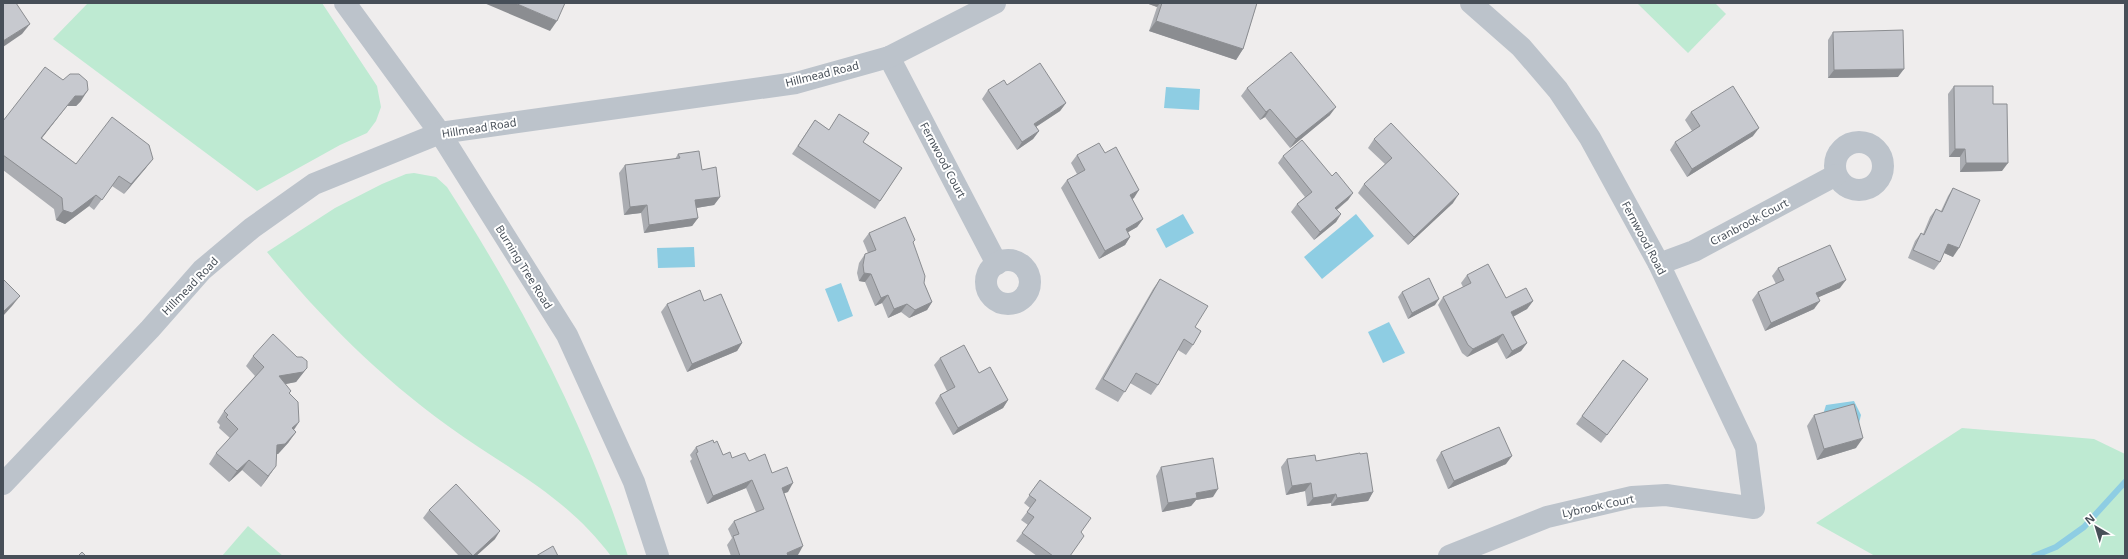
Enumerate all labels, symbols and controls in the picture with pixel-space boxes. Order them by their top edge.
street label: Hillmead Road [783,57,860,90]
street label: Hillmead Road [441,114,517,141]
street label: Fernwood Court [917,119,970,200]
street label: Cranbrook Court [1707,195,1790,248]
street label: Fernwood Road [1619,198,1670,277]
street label: Burning Tree Road [493,222,556,311]
street label: Hillmead Road [158,253,221,318]
street label: Lybrook Court [1560,491,1635,520]
north arrow [2076,507,2116,547]
text: N [2081,510,2098,527]

